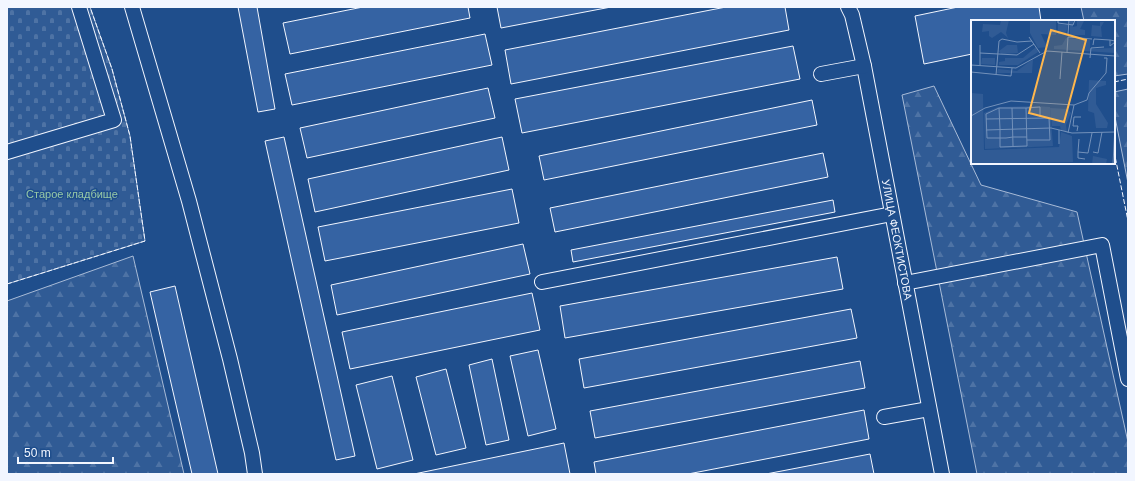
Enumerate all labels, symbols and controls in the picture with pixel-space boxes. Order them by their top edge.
inset map [971,20,1115,164]
street label: УЛИЦА ФЕОКТИСТОВА [880,178,915,301]
park label: Старое кладбище [26,188,118,200]
scale bar [18,439,113,465]
text: 50 m [24,446,51,460]

